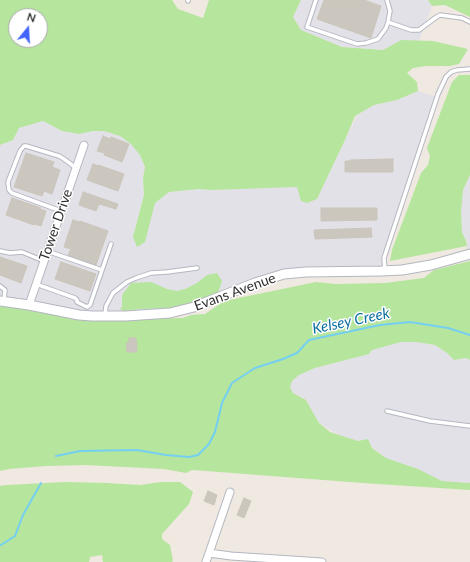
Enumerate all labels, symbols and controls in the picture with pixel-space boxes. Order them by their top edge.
north arrow [8,8,48,48]
text: N [26,10,38,25]
street label: Tower Drive [36,187,76,263]
street label: Evans Avenue [192,269,278,315]
water label: Kelsey Creek [311,304,391,338]

